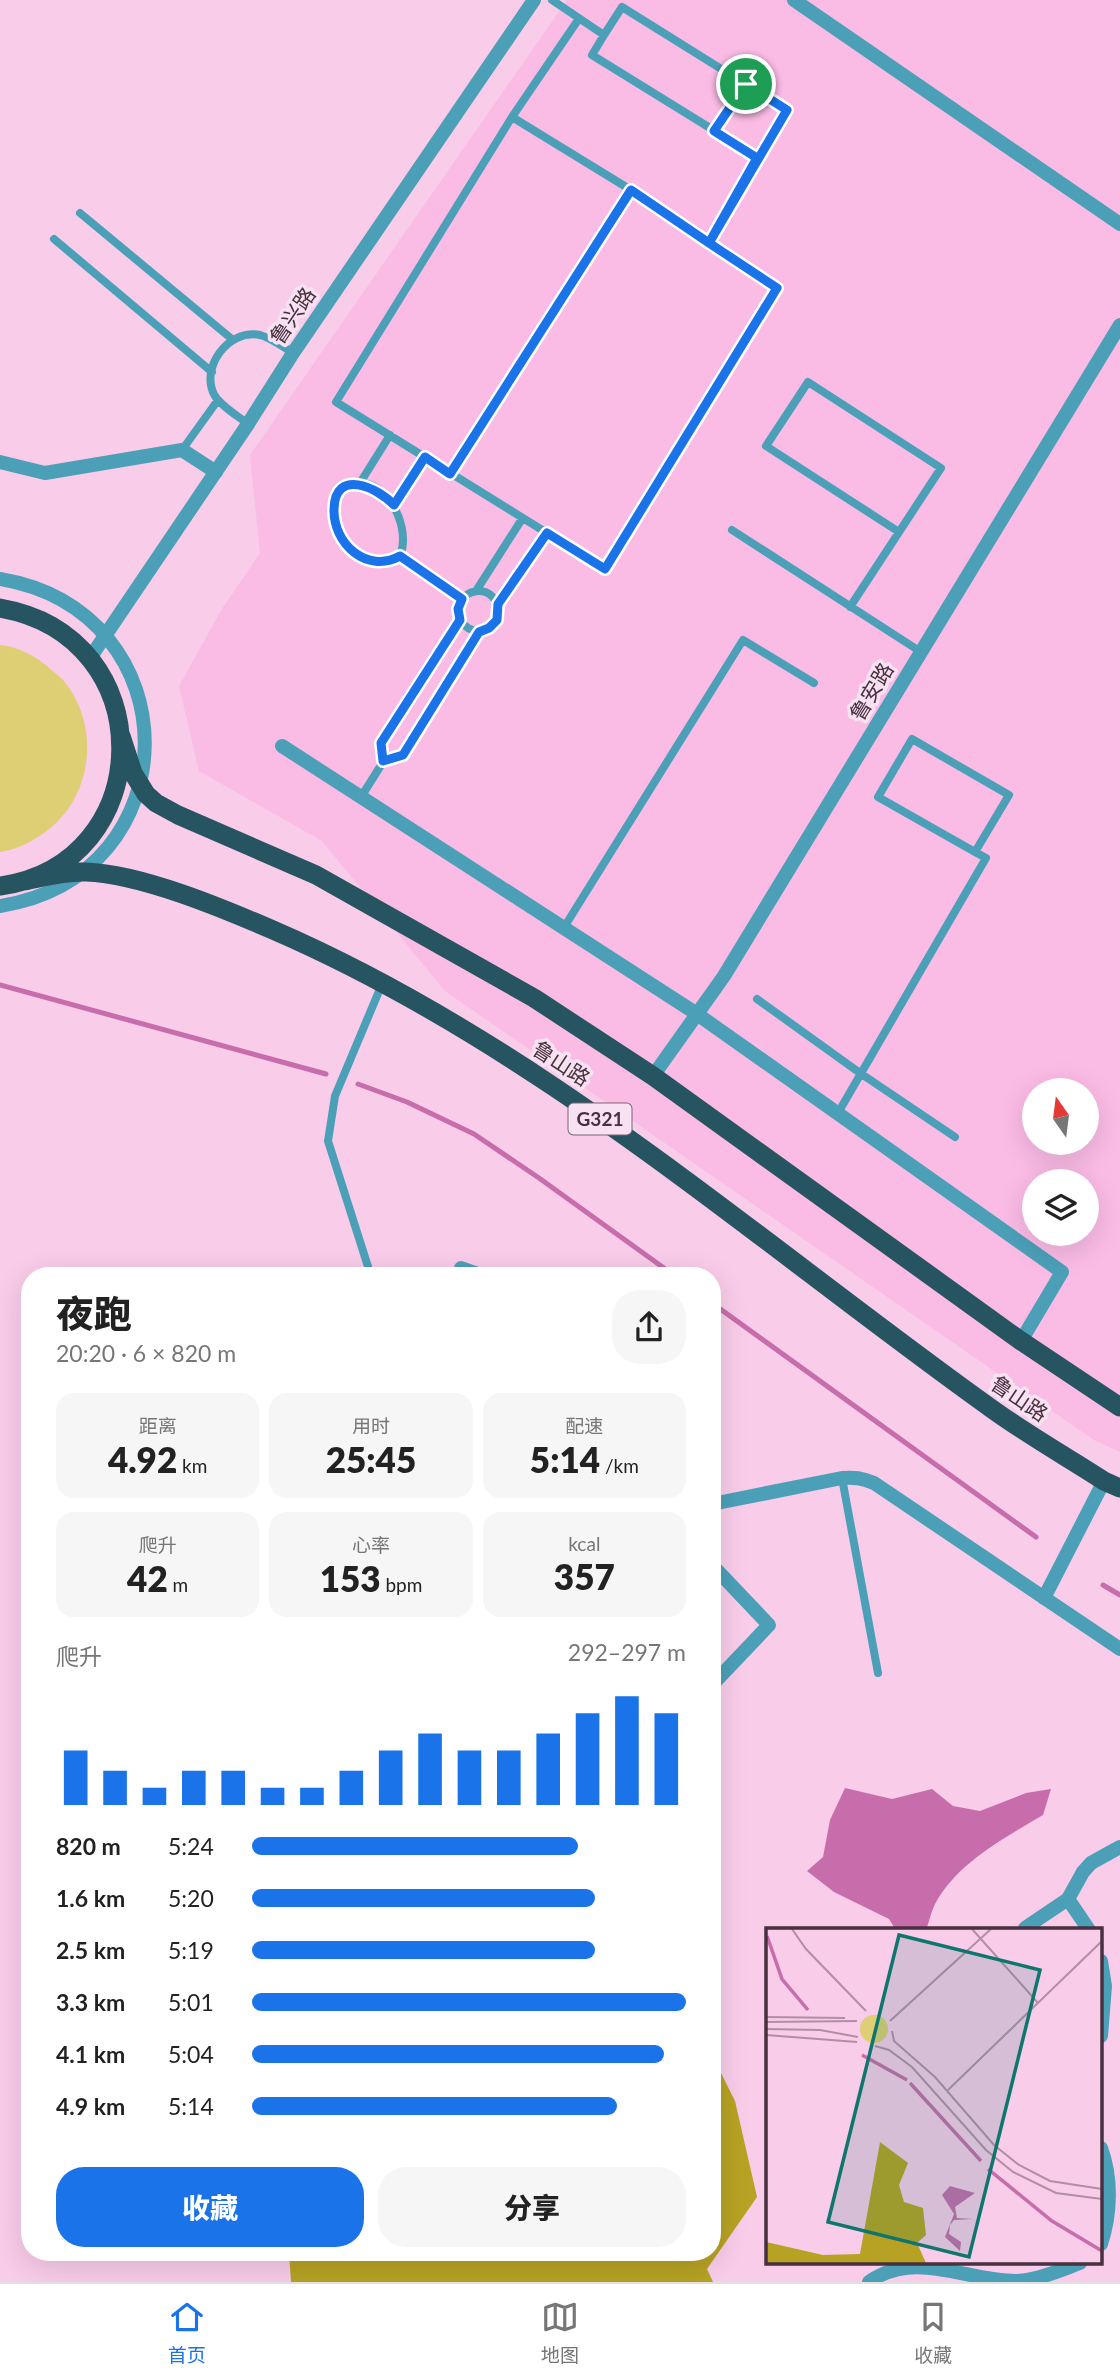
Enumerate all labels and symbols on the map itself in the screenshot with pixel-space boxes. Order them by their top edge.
pin [716,54,776,114]
street label: 鲁兴路 [264,282,320,348]
street label: 鲁安路 [844,658,898,725]
street label: 鲁山路 [529,1035,595,1090]
north arrow [1022,1078,1099,1155]
road number: G321 [568,1104,632,1134]
street label: 鲁山路 [987,1370,1053,1426]
inset map [766,1928,1102,2264]

